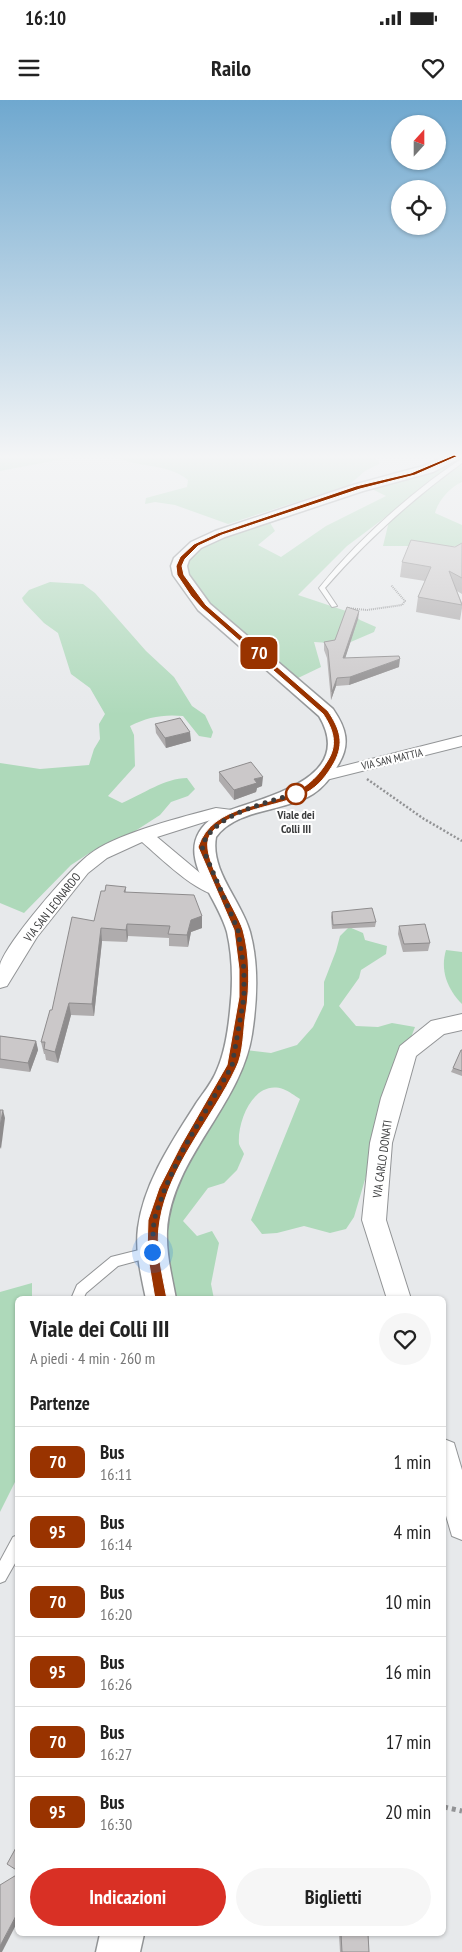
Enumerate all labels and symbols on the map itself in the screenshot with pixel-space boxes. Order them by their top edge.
north arrow [391,115,446,170]
line badge: 70 [236,637,282,669]
street label: VIA SAN MATTIA [359,745,425,773]
marker: Viale dei Colli III [285,783,307,805]
place label: Viale dei Colli III [276,807,315,836]
street label: VIA SAN LEONARDO [20,869,84,945]
street label: VIA CARLO DONATI [369,1119,395,1200]
your location [140,1240,165,1265]

